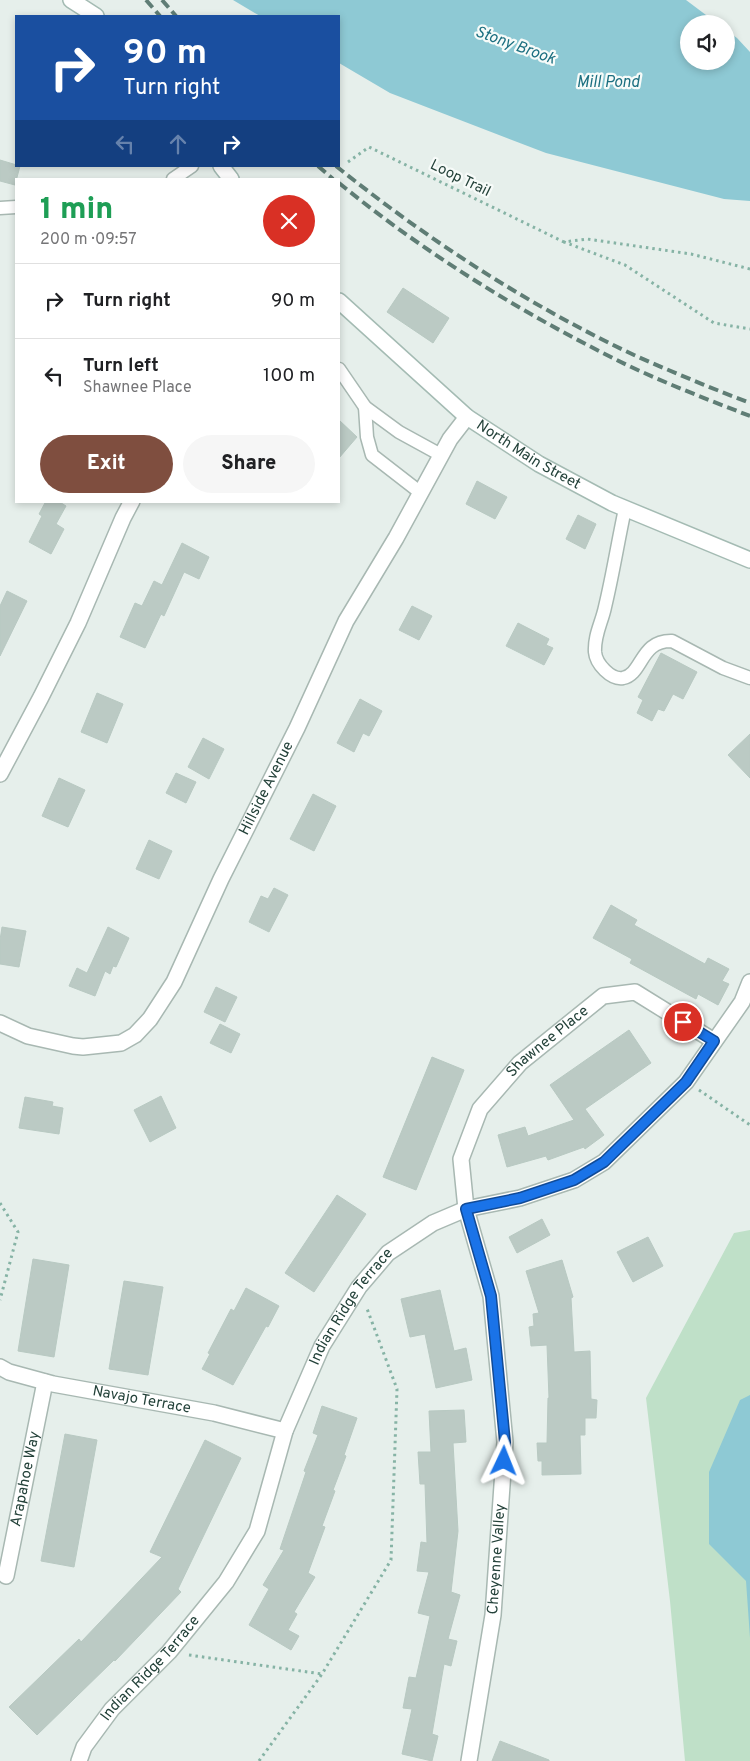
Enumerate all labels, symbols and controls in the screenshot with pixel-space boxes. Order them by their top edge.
map controls [680,15,735,70]
button: sound [680,15,735,70]
water label: Stony Brook [472,22,559,70]
text: 90 m [123,32,207,76]
icon: right [40,35,105,100]
water label: Mill Pond [576,73,641,93]
text: Turn right [123,75,220,102]
icon: left [111,130,139,158]
icon: ahead [164,130,192,158]
icon: right [217,130,245,158]
street label: Loop Trail [426,156,494,202]
text: 1 min [40,192,113,229]
button: close [263,195,315,247]
text: 200 m · 09:57 [40,230,137,250]
icon: right [40,287,68,315]
text: Turn right [83,289,171,313]
text: 90 m [271,289,315,313]
text: Turn left [83,354,159,378]
icon: left [40,362,68,390]
text: 100 m [263,364,315,388]
text: Shawnee Place [83,378,192,398]
street label: North Main Street [472,416,584,494]
button: Exit [40,435,173,493]
button: Share [183,435,315,493]
street label: Hillside Avenue [235,738,298,839]
pin [662,1001,704,1043]
street label: Shawnee Place [502,1002,593,1081]
icon: arrive [669,1008,697,1036]
street label: Indian Ridge Terrace [305,1244,397,1368]
street label: Navajo Terrace [91,1382,192,1418]
street label: Arapahoe Way [7,1429,44,1528]
position arrow [477,1434,529,1486]
street label: Cheyenne Valley [484,1503,510,1615]
street label: Indian Ridge Terrace [97,1612,204,1725]

